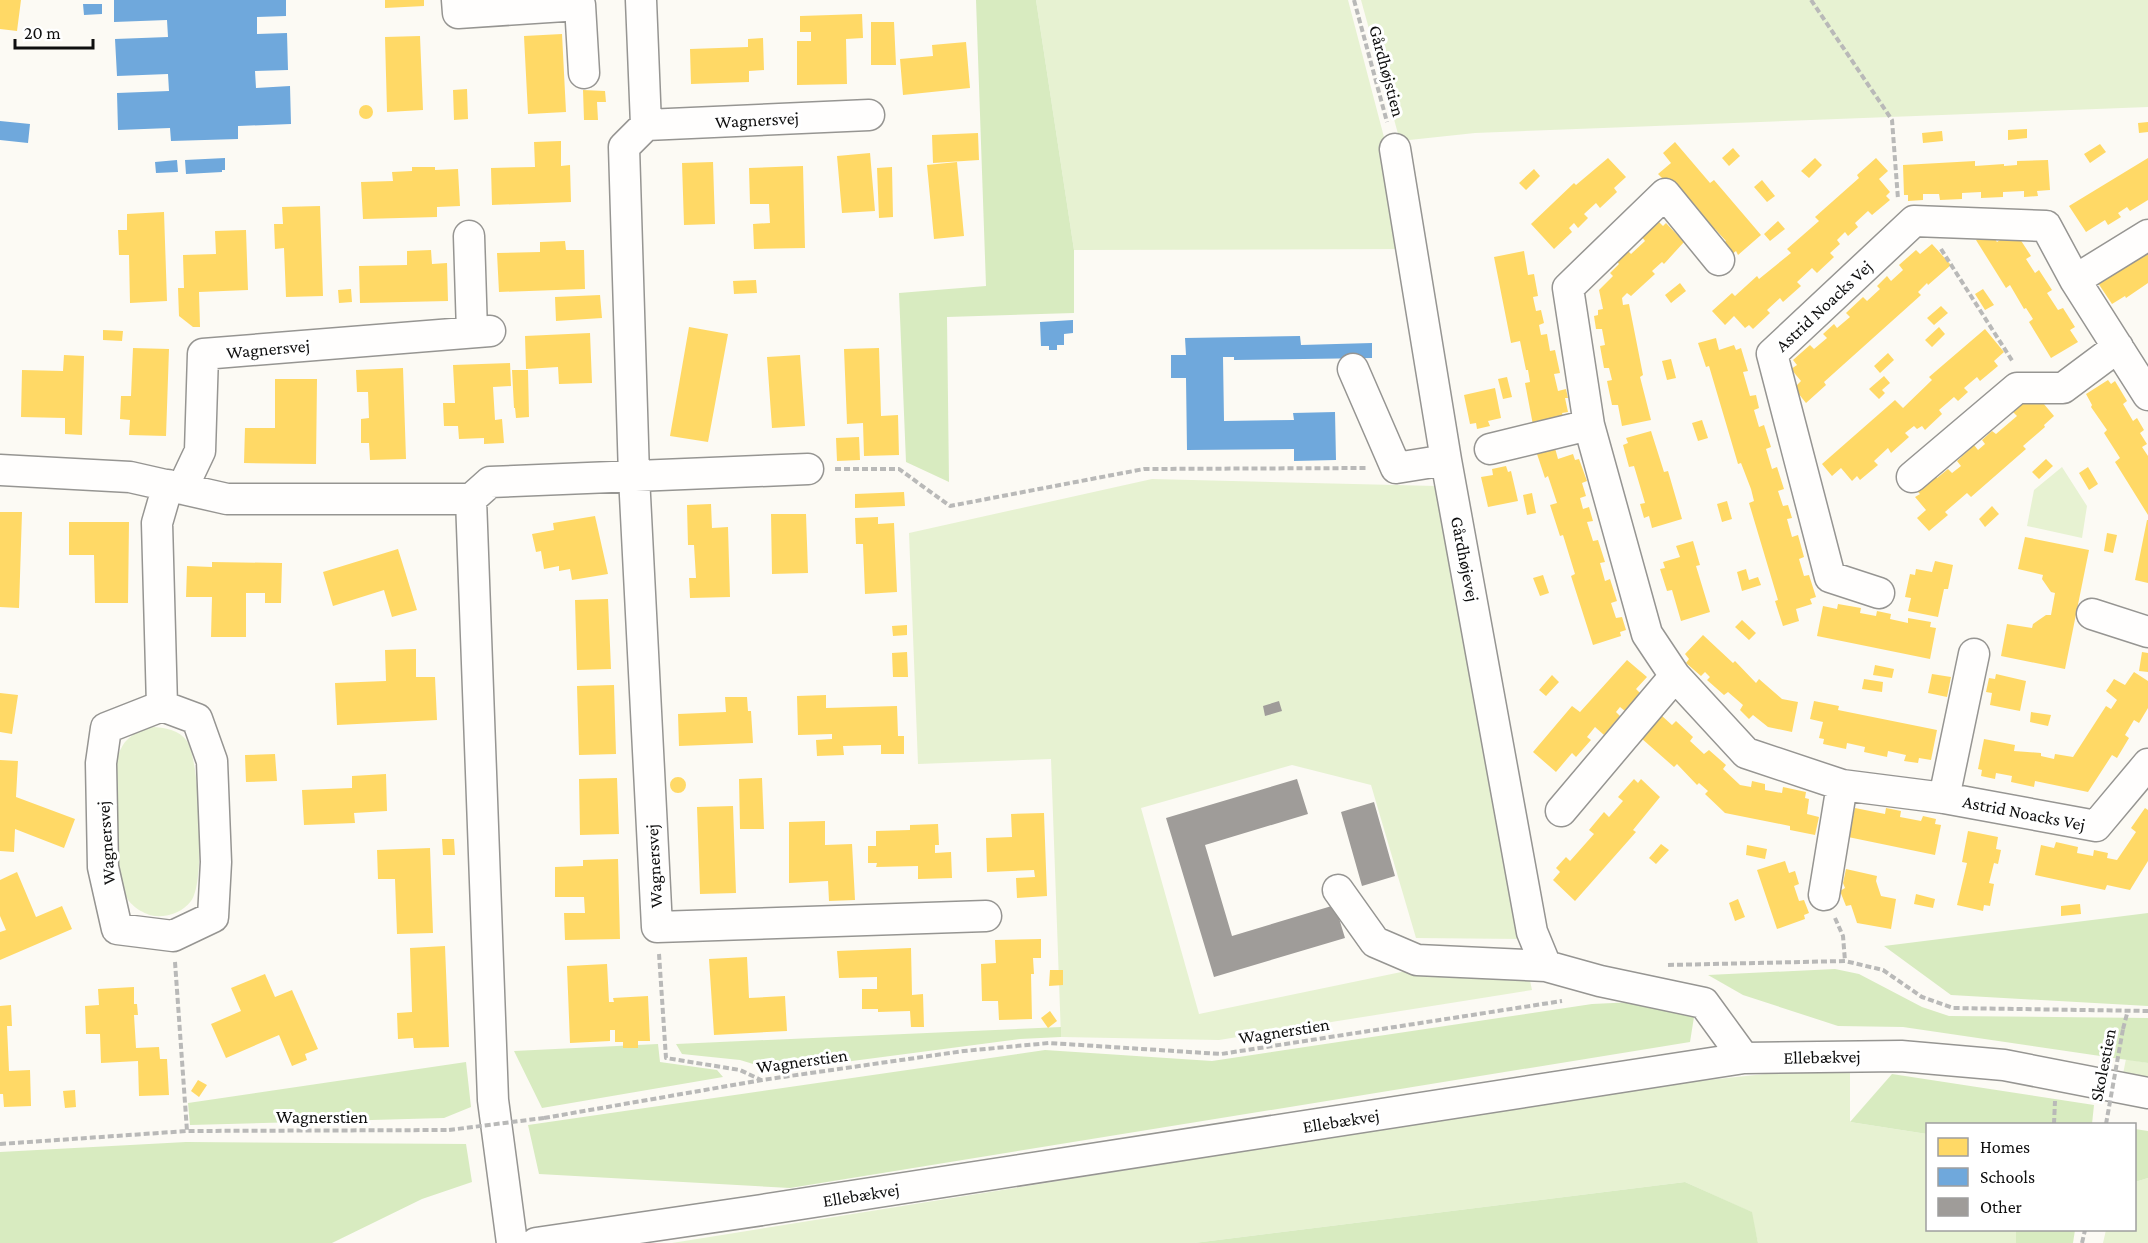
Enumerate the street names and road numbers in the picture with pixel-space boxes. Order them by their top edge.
street label: Gårdhøjstien [1364,23,1409,119]
street label: Wagnersvej [714,108,800,133]
street label: Astrid Noacks Vej [1772,256,1877,356]
street label: Wagnersvej [225,335,311,364]
street label: Gårdhøjevej [1446,515,1483,604]
street label: Astrid Noacks Vej [1961,791,2087,836]
street label: Wagnersvej [93,800,120,886]
street label: Wagnersvej [642,823,667,909]
street label: Wagnerstien [1237,1014,1331,1048]
street label: Skolestien [2086,1027,2120,1103]
street label: Wagnerstien [755,1045,849,1077]
street label: Ellebækvej [1783,1046,1861,1069]
street label: Ellebækvej [1301,1105,1381,1138]
street label: Wagnerstien [276,1107,368,1127]
street label: Ellebækvej [821,1179,901,1212]

